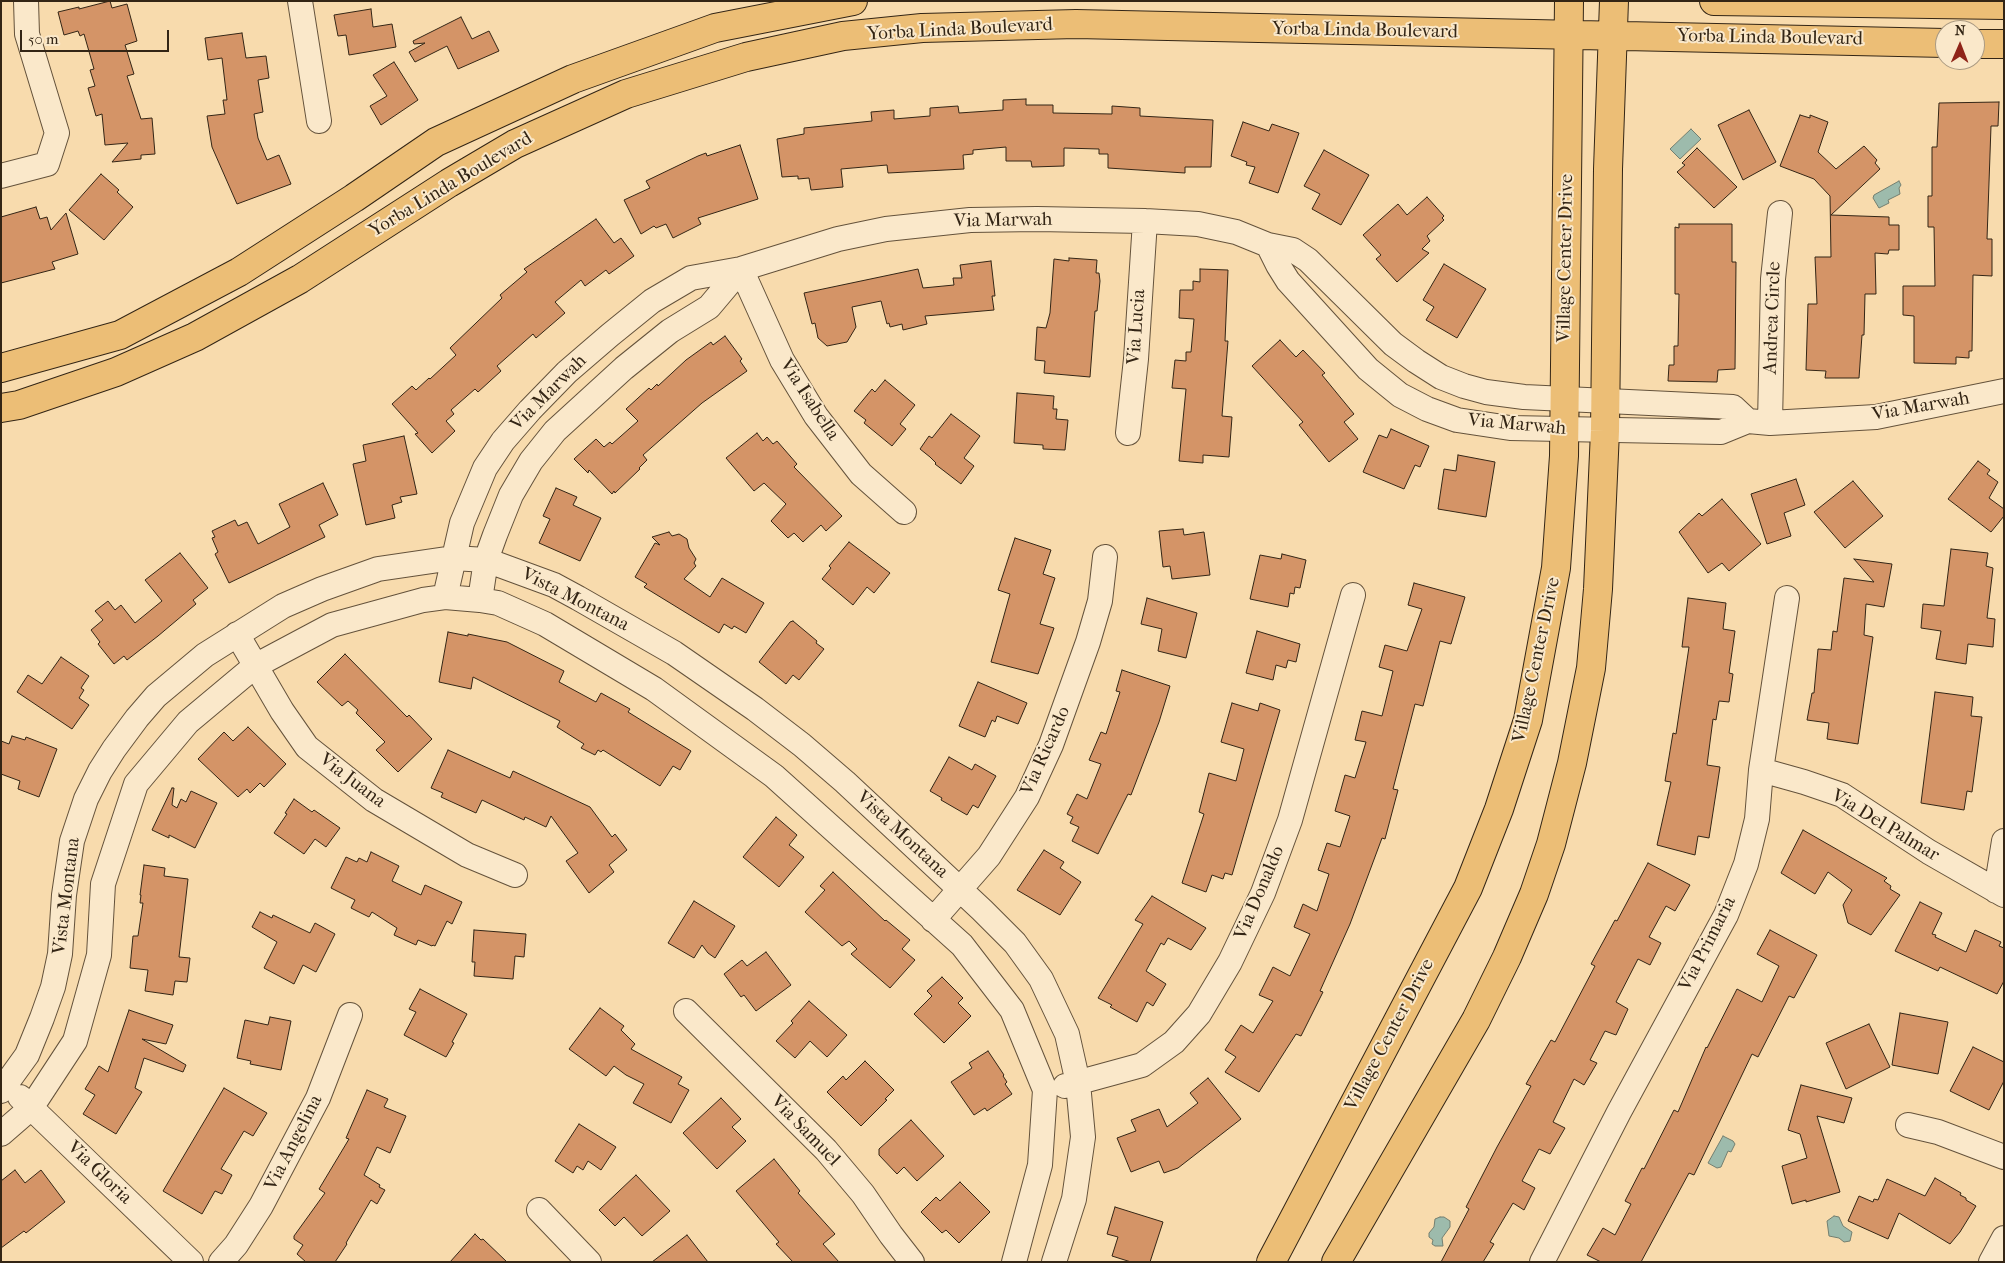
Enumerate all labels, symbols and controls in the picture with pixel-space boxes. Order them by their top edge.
street label: Yorba Linda Boulevard [867,14,1053,46]
street label: Yorba Linda Boulevard [1272,18,1458,44]
scale bar [22,20,171,52]
north arrow [1935,20,1985,70]
text: N [1955,22,1966,39]
street label: Yorba Linda Boulevard [1677,25,1863,51]
text: 50 m [28,30,58,48]
street label: Yorba Linda Boulevard [365,127,537,243]
street label: Village Center Drive [1553,173,1579,343]
street label: Via Marwah [954,209,1052,233]
street label: Andrea Circle [1760,261,1786,375]
street label: Via Lucia [1123,288,1151,366]
street label: Via Marwah [506,350,592,436]
street label: Via Isabella [774,355,844,445]
street label: Via Marwah [1870,387,1972,427]
street label: Via Marwah [1467,409,1567,441]
street label: Vista Montana [517,563,633,637]
street label: Village Center Drive [1508,575,1566,745]
street label: Via Ricardo [1016,703,1076,799]
street label: Via Juana [314,749,390,813]
street label: Via Del Palmar [1827,785,1943,867]
street label: Vista Montana [851,787,953,883]
street label: Vista Montana [49,836,85,956]
street label: Via Donaldo [1230,843,1290,943]
street label: Via Primaria [1674,893,1742,995]
street label: Village Center Drive [1340,955,1440,1115]
street label: Via Angelina [260,1091,328,1195]
street label: Via Samuel [765,1091,845,1171]
street label: Via Gloria [62,1137,136,1209]

